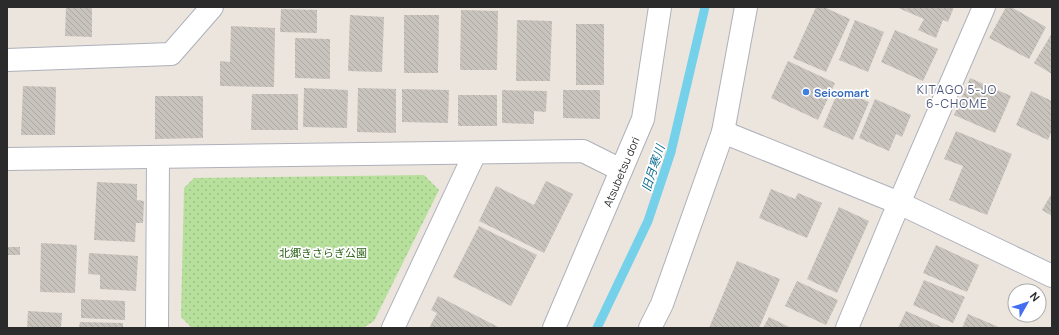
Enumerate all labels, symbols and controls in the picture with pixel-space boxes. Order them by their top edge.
district label: KITAGO 5-JO 6-CHOME [917,81,997,112]
place label: Seicomart [814,85,870,100]
marker: Seicomart [801,87,811,97]
street label: Atsubetsu dori [599,134,642,209]
water label: 旧月寒川 [637,141,669,193]
park label: 北郷きさらぎ公園 [279,245,367,260]
north arrow [1007,283,1047,323]
text: N [1027,289,1044,304]

